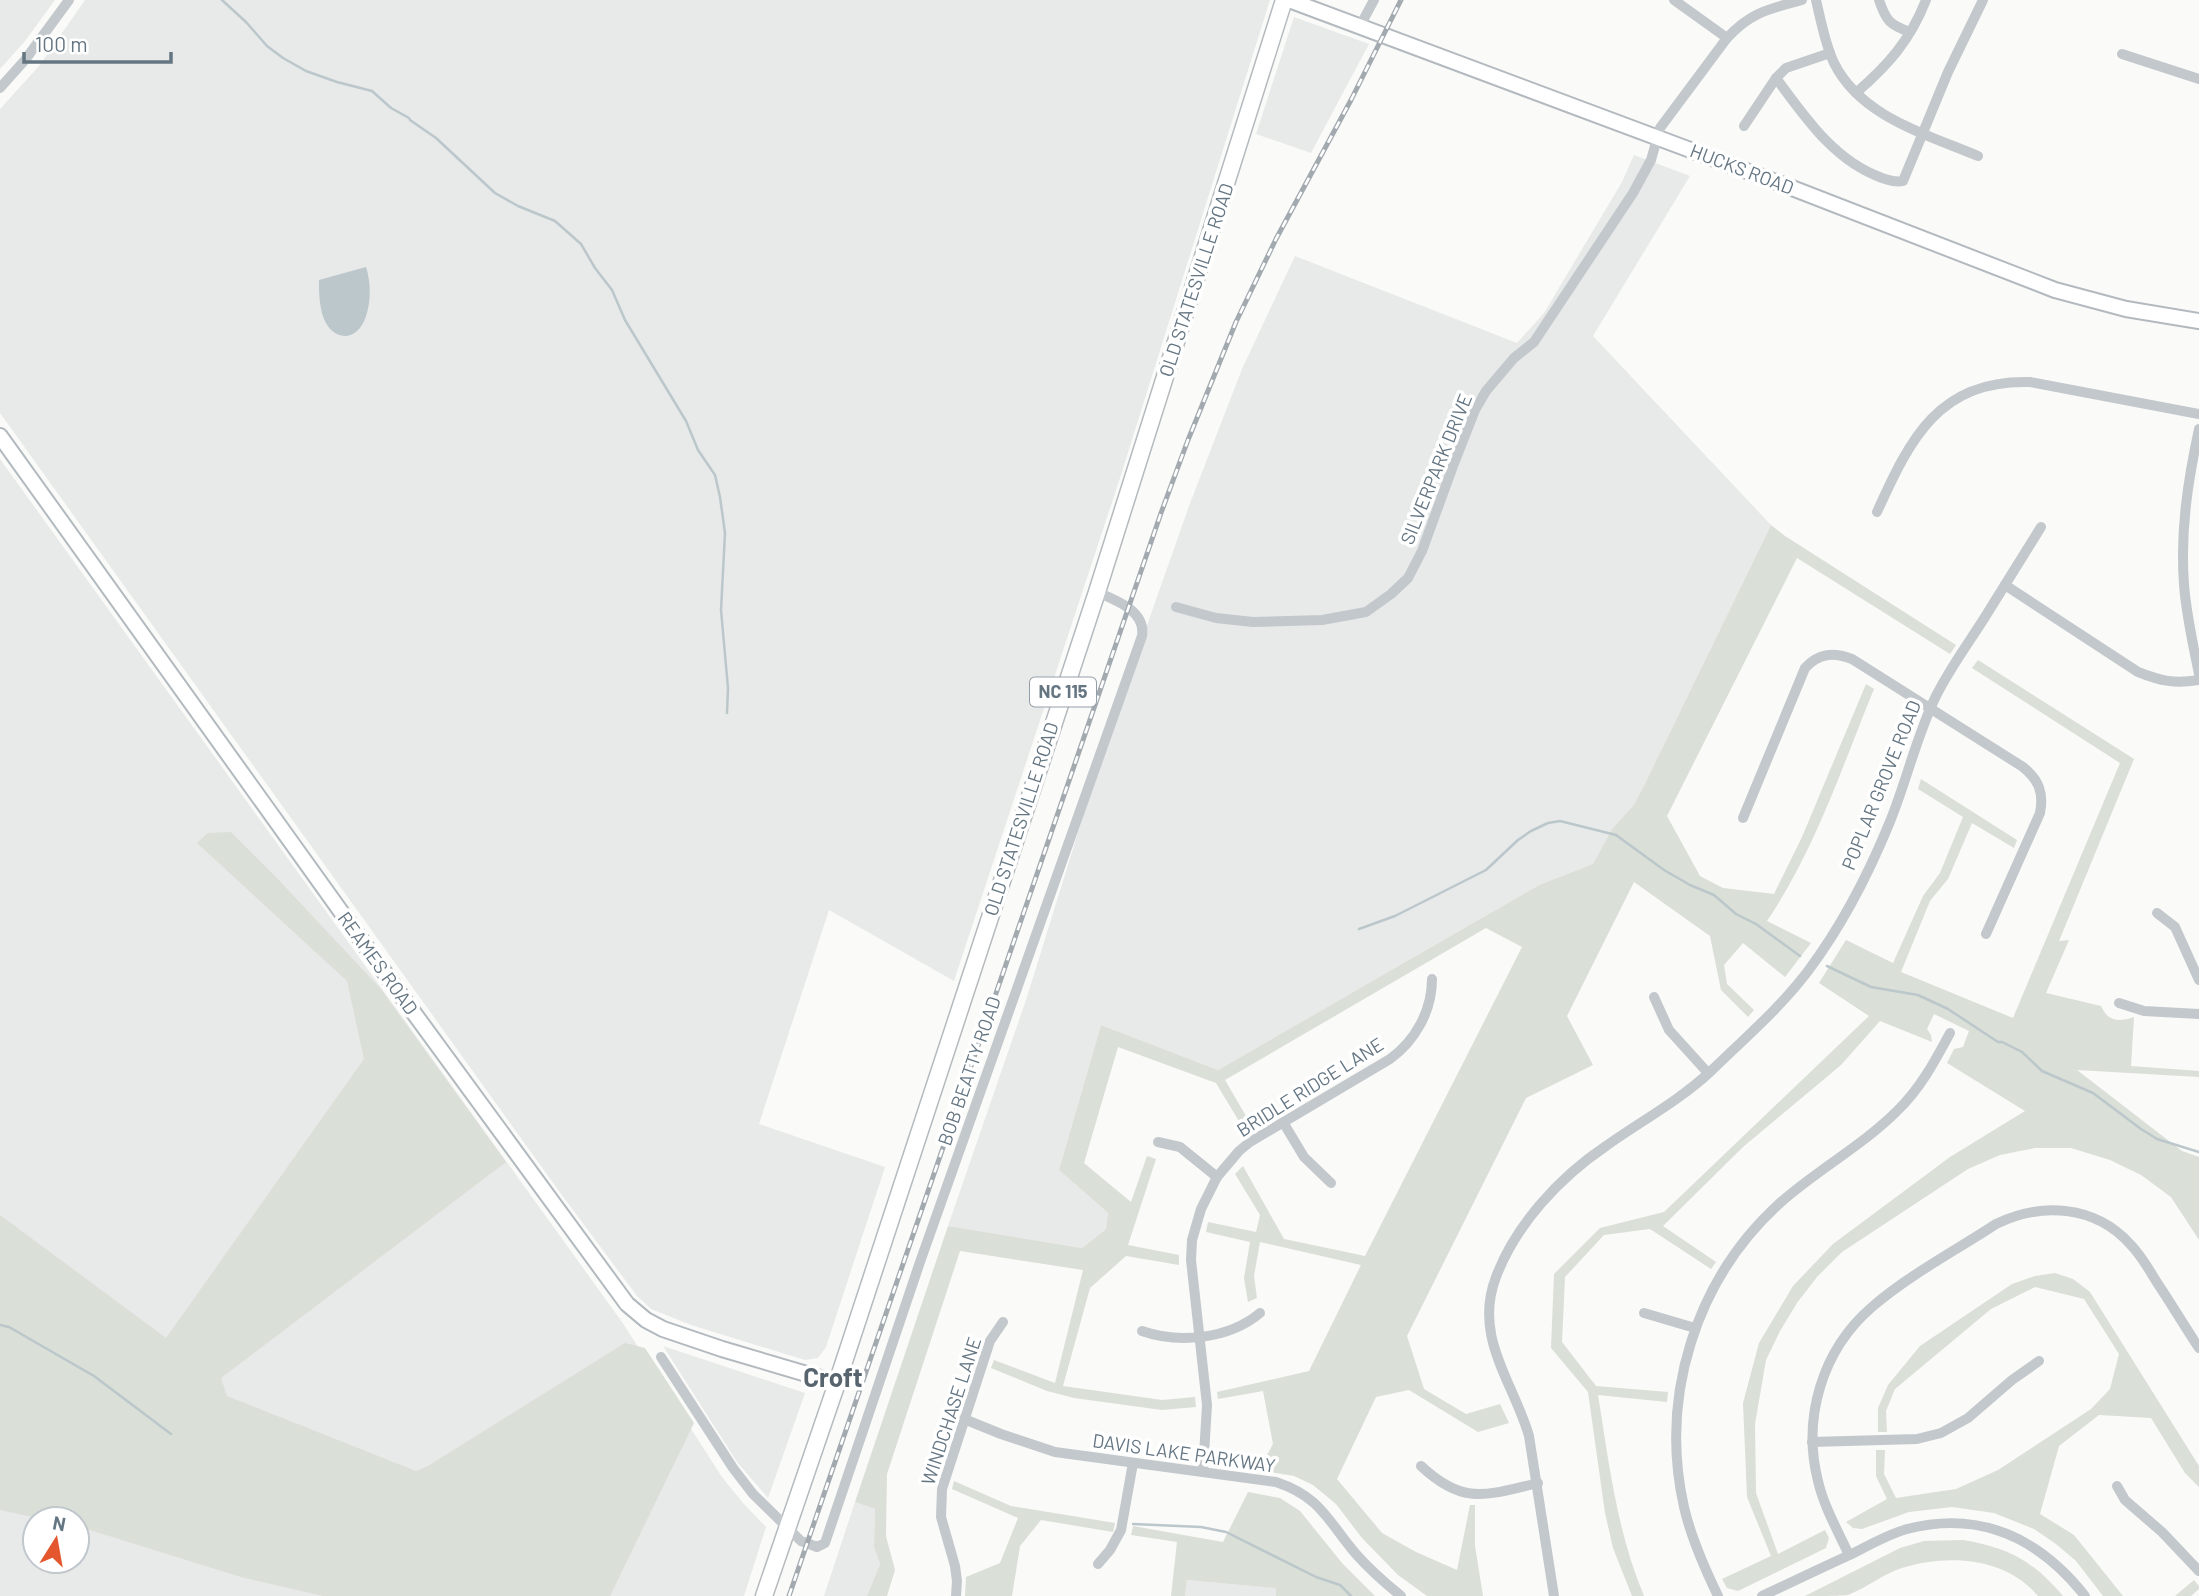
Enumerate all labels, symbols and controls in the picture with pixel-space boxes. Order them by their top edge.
scale bar [24,21,172,65]
text: 100 m [35,31,88,56]
street label: HUCKS ROAD [1687,138,1797,199]
street label: OLD STATESVILLE ROAD [1153,180,1238,379]
street label: SILVERPARK DRIVE [1395,390,1476,547]
road number: NC 115 [1030,678,1096,706]
street label: POPLAR GROVE ROAD [1836,697,1925,873]
street label: OLD STATESVILLE ROAD [978,719,1063,918]
street label: REAMES ROAD [333,907,423,1019]
street label: BOB BEATTY ROAD [932,993,1005,1148]
street label: BRIDLE RIDGE LANE [1232,1032,1387,1141]
street label: WINDCHASE LANE [916,1334,985,1488]
district label: Croft [803,1361,863,1392]
street label: DAVIS LAKE PARKWAY [1091,1428,1277,1477]
north arrow [21,1505,91,1575]
text: N [51,1510,68,1535]

